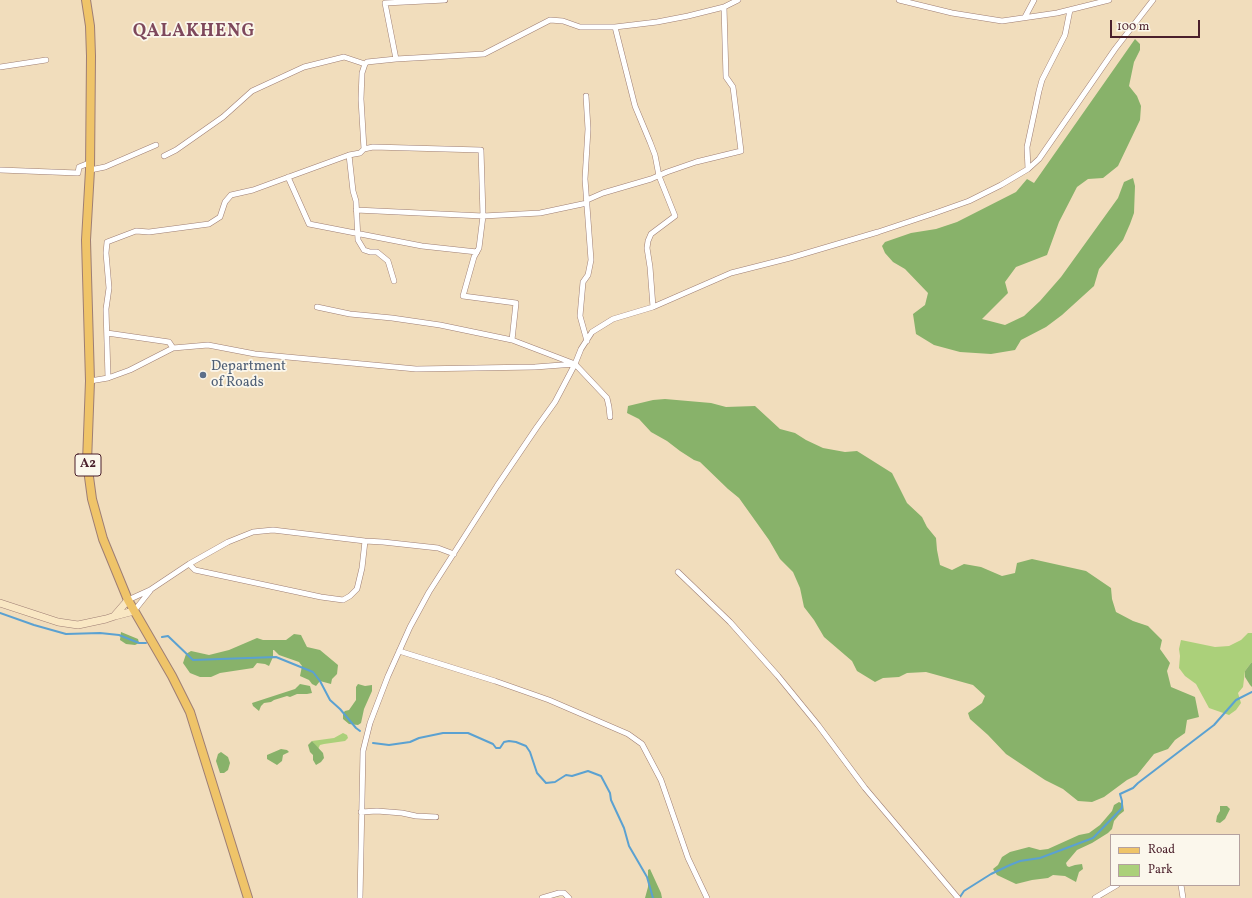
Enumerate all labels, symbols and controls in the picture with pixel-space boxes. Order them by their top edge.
scale bar [1112,12,1202,38]
text: 100 m [1117,19,1149,35]
district label: QALAKHENG [133,22,255,44]
place label: Department of Roads [211,359,286,392]
marker: Department of Roads [198,370,208,380]
road number: A2 [75,454,101,476]
legend [1110,834,1240,886]
text: Road [1148,842,1175,858]
text: Park [1148,862,1173,878]

